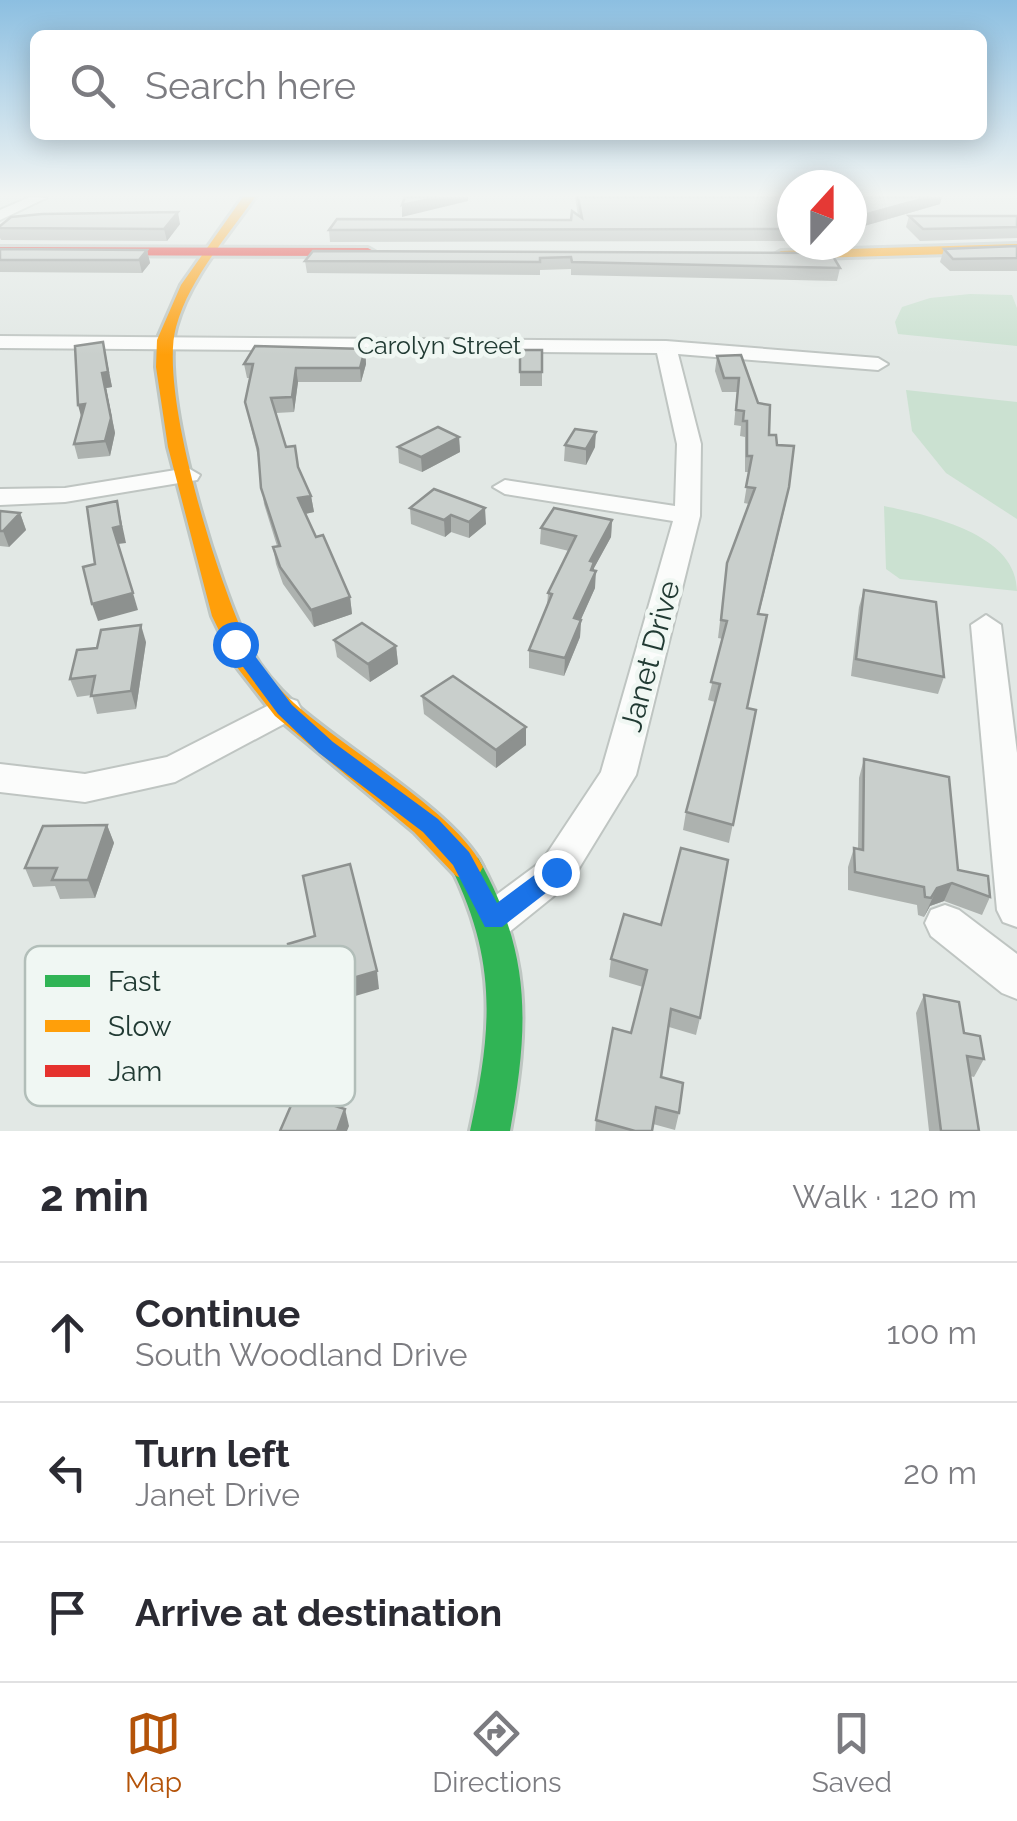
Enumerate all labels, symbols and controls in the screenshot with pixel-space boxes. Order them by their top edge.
search box [30,30,987,140]
icon: search [65,58,120,113]
text: Search here [145,63,356,108]
north arrow [777,170,867,260]
street label: Carolyn Street [357,330,522,360]
street label: Janet Drive [613,577,687,735]
route start [213,622,259,668]
route end [534,850,580,896]
legend [25,946,355,1106]
text: Fast [108,965,161,998]
text: Slow [108,1010,172,1043]
text: Jam [108,1055,162,1088]
text: 2 min [40,1172,149,1221]
text: Walk · 120 m [792,1178,977,1215]
text: Continue [135,1291,300,1336]
icon: ahead [40,1305,95,1360]
text: 100 m [887,1314,977,1351]
text: South Woodland Drive [135,1336,467,1373]
text: Turn left [135,1431,290,1476]
icon: left [40,1445,95,1500]
text: 20 m [903,1454,977,1491]
text: Janet Drive [135,1476,300,1513]
icon: arrive [40,1585,95,1640]
text: Arrive at destination [135,1590,502,1635]
tab: Map [125,1706,182,1799]
tab: Directions [432,1706,562,1799]
tab: Saved [812,1706,892,1799]

